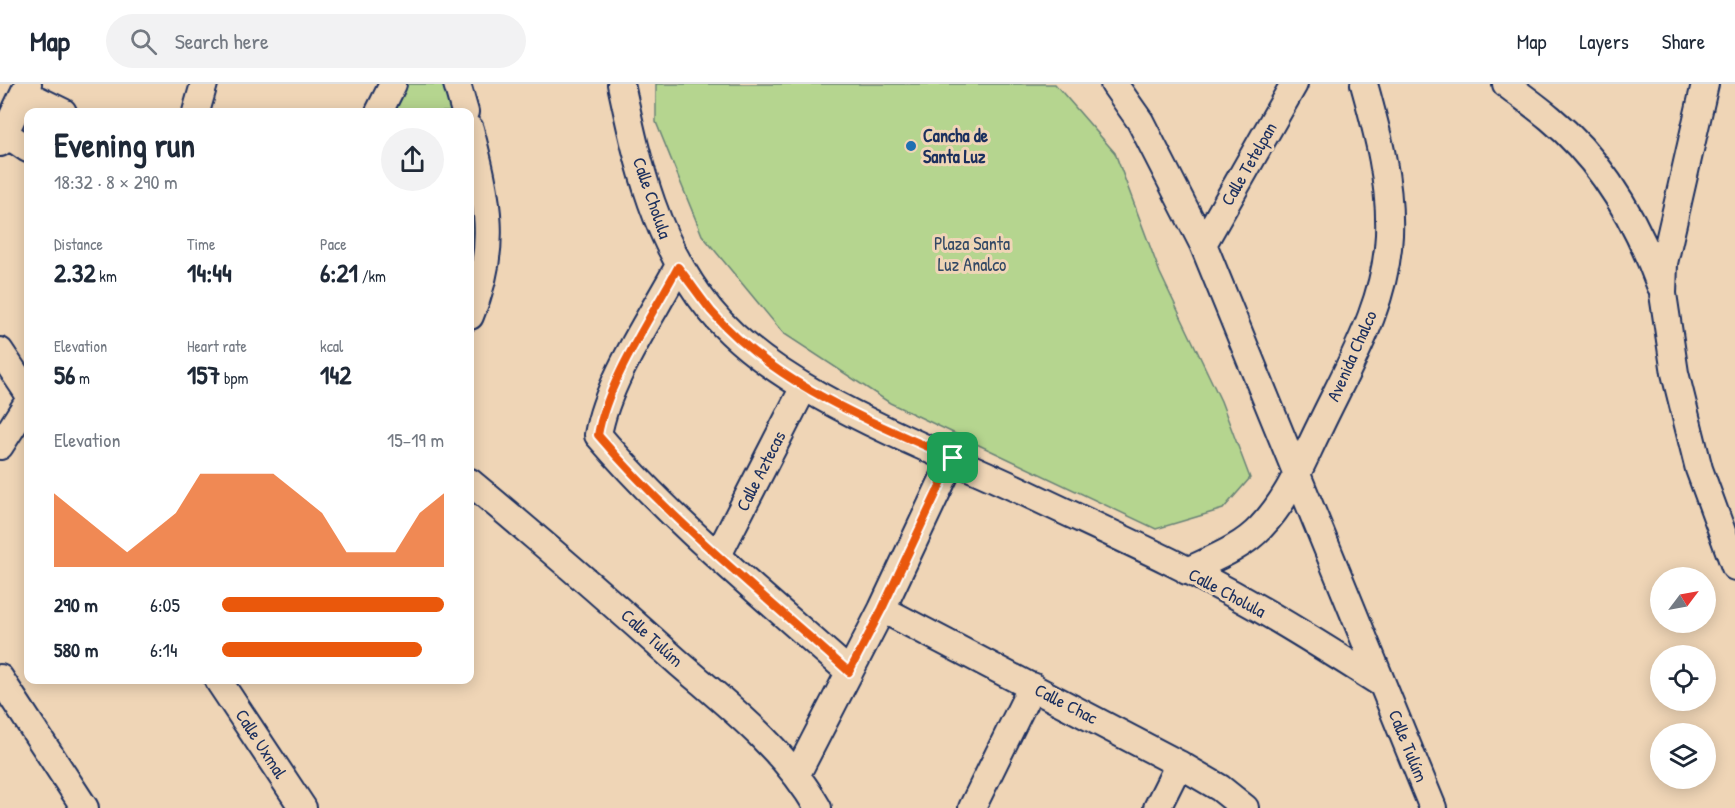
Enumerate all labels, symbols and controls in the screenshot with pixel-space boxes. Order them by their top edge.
search box [106,14,526,68]
text: Map [30,22,70,60]
icon: search [127,25,160,58]
text: Search here [175,26,269,56]
text: Map [1517,27,1546,56]
text: Layers [1579,27,1629,56]
text: Share [1662,27,1705,56]
street label: Calle Tetelpan [1215,117,1283,210]
text: Evening run [54,123,195,167]
place label: Cancha de Santa Luz [923,123,989,169]
button: share [381,128,444,191]
marker: Cancha de Santa Luz [904,139,918,153]
street label: Calle Cholula [627,154,678,242]
text: 18:32 · 8 × 290 m [54,168,178,195]
park label: Plaza Santa Luz Analco [934,231,1010,277]
text: Distance [54,233,103,255]
text: Time [187,233,215,255]
text: Pace [320,233,347,255]
text: 2.32 [54,255,96,290]
text: 14:44 [187,255,232,290]
text: 6:21 [320,255,358,290]
text: km [96,265,117,287]
text: /km [358,265,386,287]
street label: Avenida Chalco [1320,306,1383,405]
text: Elevation [54,335,107,357]
text: Heart rate [187,335,247,357]
text: kcal [320,335,343,357]
text: 56 [54,357,75,392]
text: 157 [187,357,220,392]
text: 142 [320,357,351,392]
text: m [75,367,90,389]
text: bpm [220,367,248,389]
text: Elevation [54,426,120,453]
text: 15–19 m [387,426,444,453]
street label: Calle Aztecas [730,426,791,515]
pin [927,432,978,483]
icon: arrive [936,441,969,474]
street label: Calle Cholula [1184,562,1270,623]
north arrow [1650,567,1716,633]
map controls [1650,567,1716,789]
text: 290 m [54,591,98,618]
text: 6:05 [150,591,180,618]
street label: Calle Tulúm [616,603,689,672]
text: 580 m [54,636,98,663]
text: 6:14 [150,636,177,663]
button: locate [1650,645,1716,711]
street label: Calle Chac [1031,677,1102,730]
street label: Calle Uxmal [230,704,293,783]
street label: Calle Tulúm [1383,706,1434,786]
button: layers [1650,723,1716,789]

